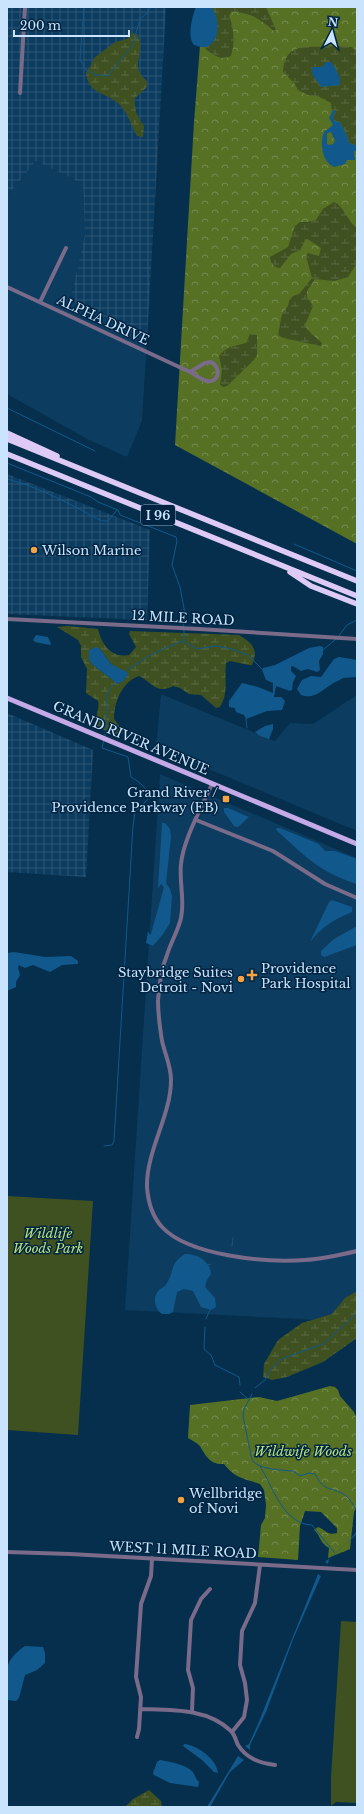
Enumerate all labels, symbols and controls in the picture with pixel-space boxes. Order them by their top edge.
scale bar [14,12,129,38]
north arrow [312,12,352,52]
text: N [327,15,340,30]
text: 200 m [20,18,61,33]
street label: ALPHA DRIVE [53,291,152,349]
road number: I 96 [141,505,175,525]
place label: Wilson Marine [41,542,141,559]
marker: Wilson Marine [29,545,39,555]
street label: 12 MILE ROAD [131,607,235,629]
street label: GRAND RIVER AVENUE [50,697,212,779]
place label: Grand River / Providence Parkway (EB) [52,784,218,816]
marker: Grand River / Providence Parkway (EB) [221,794,231,804]
place label: Providence Park Hospital [261,960,350,992]
place label: Staybridge Suites Detroit - Novi [118,964,234,996]
marker: Providence Park Hospital [246,969,258,981]
marker: Staybridge Suites Detroit - Novi [236,974,246,984]
park label: Wildlife Woods Park [13,1225,84,1257]
park label: Wildwife Woods [254,1443,352,1460]
place label: Wellbridge of Novi [188,1485,262,1517]
marker: Wellbridge of Novi [176,1495,186,1505]
street label: WEST 11 MILE ROAD [108,1538,257,1562]

